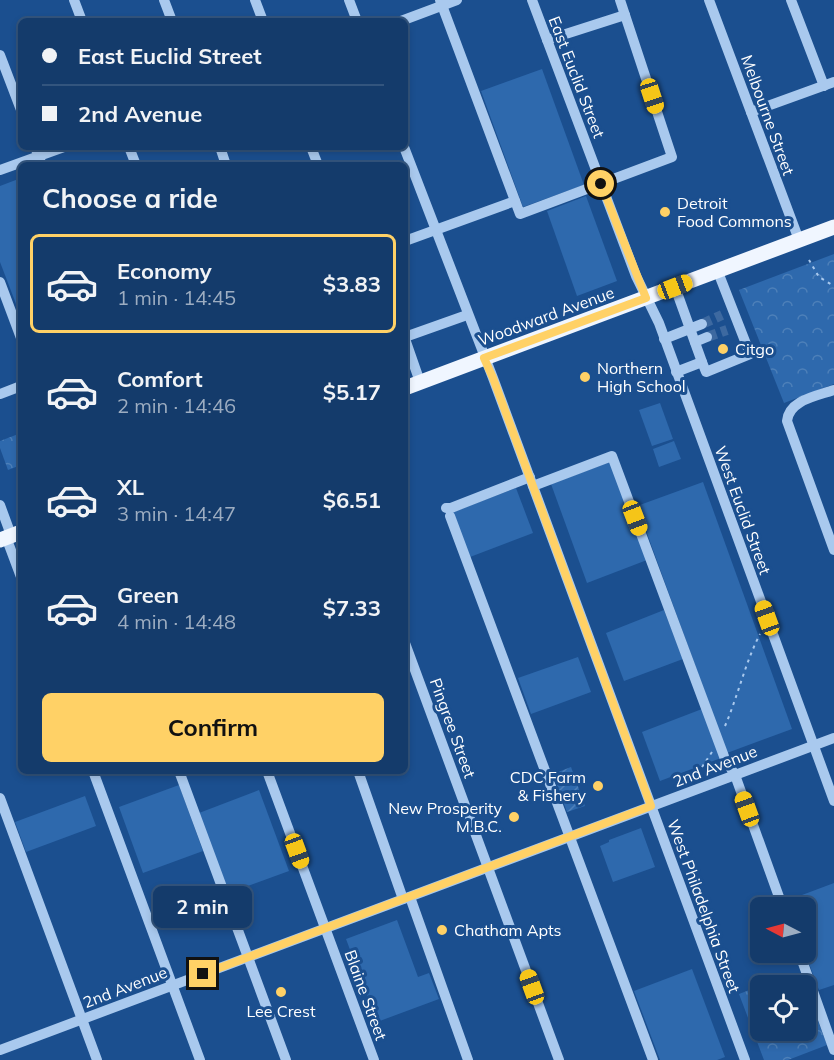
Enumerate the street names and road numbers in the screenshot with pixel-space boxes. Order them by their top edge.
street label: East Euclid Street [545,13,610,141]
street label: Melbourne Street [737,52,799,178]
street label: Woodward Avenue [475,282,617,350]
street label: West Euclid Street [710,443,776,577]
street label: Pingree Street [426,675,480,781]
street label: 2nd Avenue [670,741,760,791]
street label: West Philadelphia Street [663,817,745,996]
street label: Blaine Street [340,947,392,1043]
street label: 2nd Avenue [80,962,170,1012]

